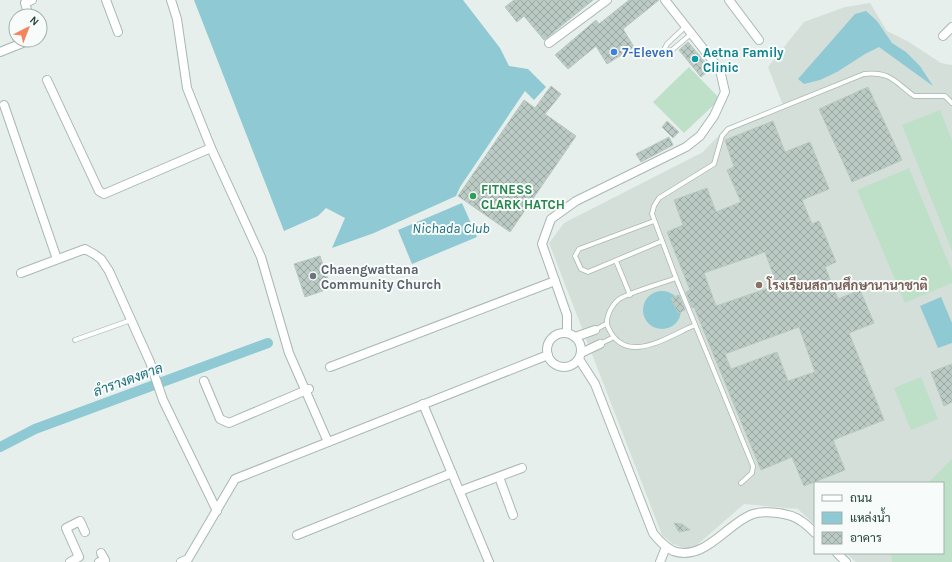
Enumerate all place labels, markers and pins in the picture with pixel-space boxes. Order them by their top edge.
place label: 7-Eleven [622,45,674,60]
place label: Aetna Family Clinic [703,45,784,75]
marker: 7-Eleven [609,47,619,57]
marker: Aetna Family Clinic [690,54,700,64]
place label: FITNESS CLARK HATCH [481,182,565,212]
marker: FITNESS CLARK HATCH [468,191,478,201]
place label: Chaengwattana Community Church [321,262,441,292]
marker: Chaengwattana Community Church [308,271,318,281]
place label: โรงเรียนสถานศึกษานานาชาติ [766,276,928,293]
marker: โรงเรียนสถานศึกษานานาชาติ [754,280,764,290]

